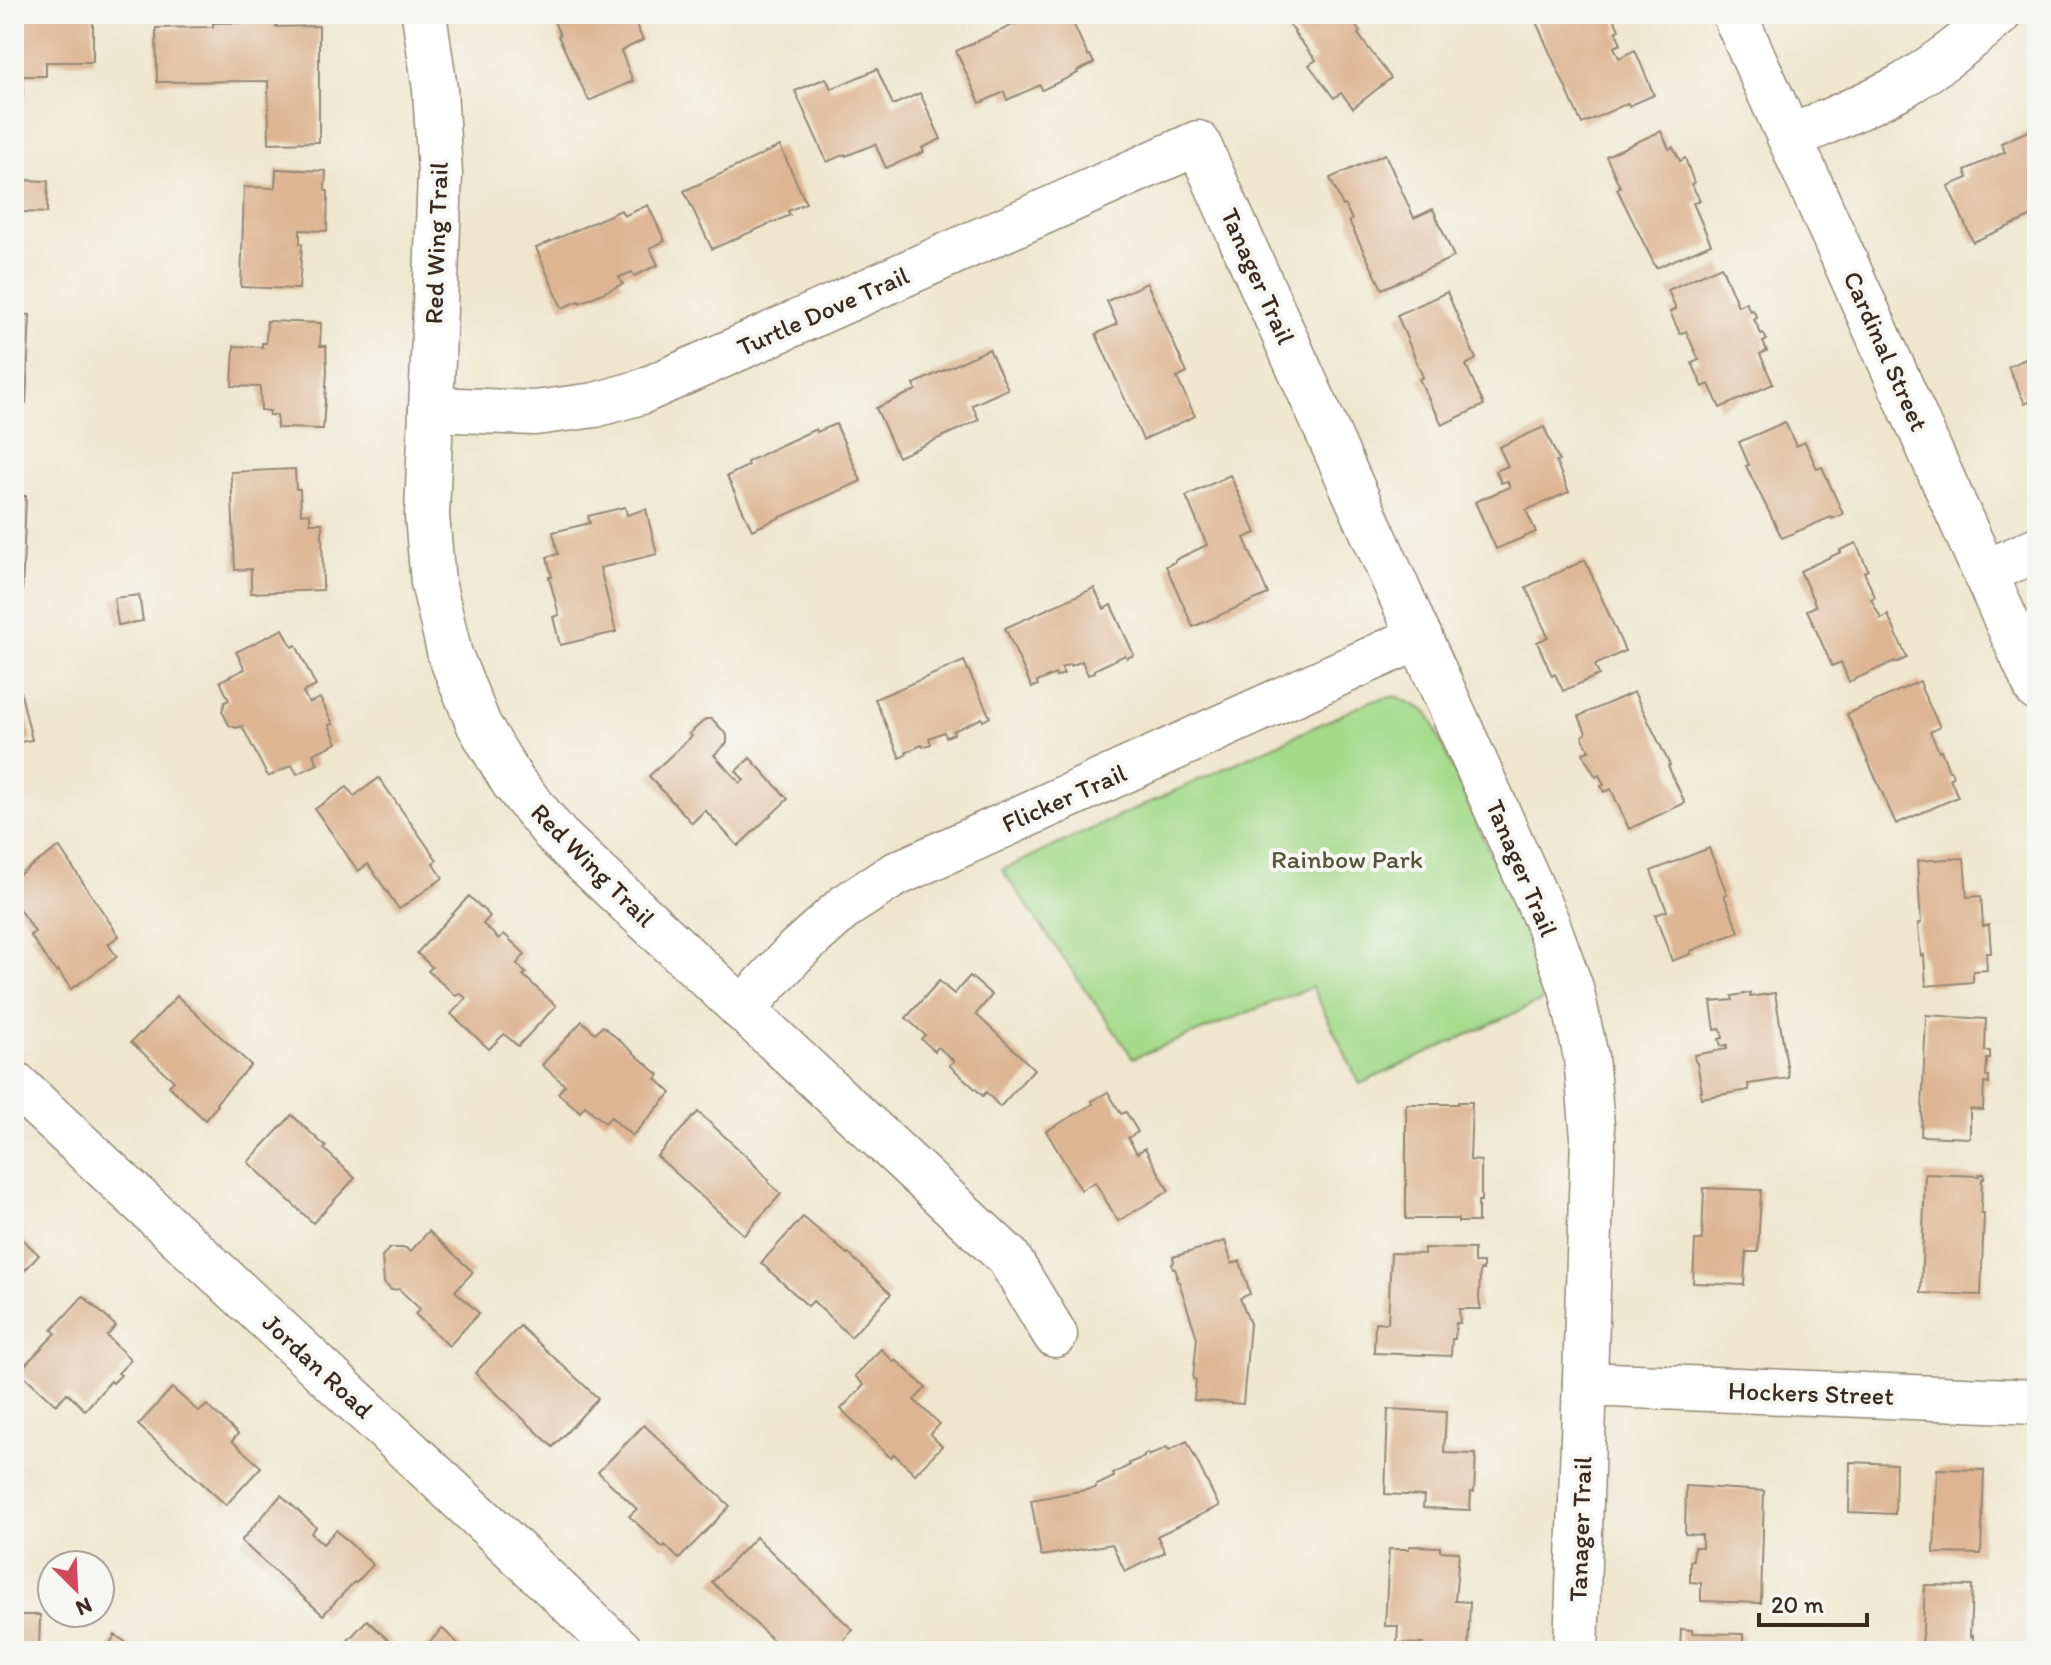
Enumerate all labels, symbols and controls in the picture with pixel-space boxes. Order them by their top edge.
street label: Red Wing Trail [417,161,455,325]
street label: Tanager Trail [1214,203,1302,349]
street label: Turtle Dove Trail [732,259,914,363]
street label: Cardinal Street [1836,266,1936,436]
street label: Flicker Trail [997,756,1131,840]
street label: Tanager Trail [1479,795,1565,941]
street label: Red Wing Trail [524,796,662,934]
park label: Rainbow Park [1271,843,1423,875]
street label: Jordan Road [256,1307,381,1426]
street label: Hockers Street [1727,1374,1895,1412]
street label: Tanager Trail [1561,1456,1599,1602]
north arrow [36,1549,116,1629]
scale bar [1759,1577,1867,1627]
text: 20 m [1771,1590,1824,1619]
text: N [72,1591,96,1622]

